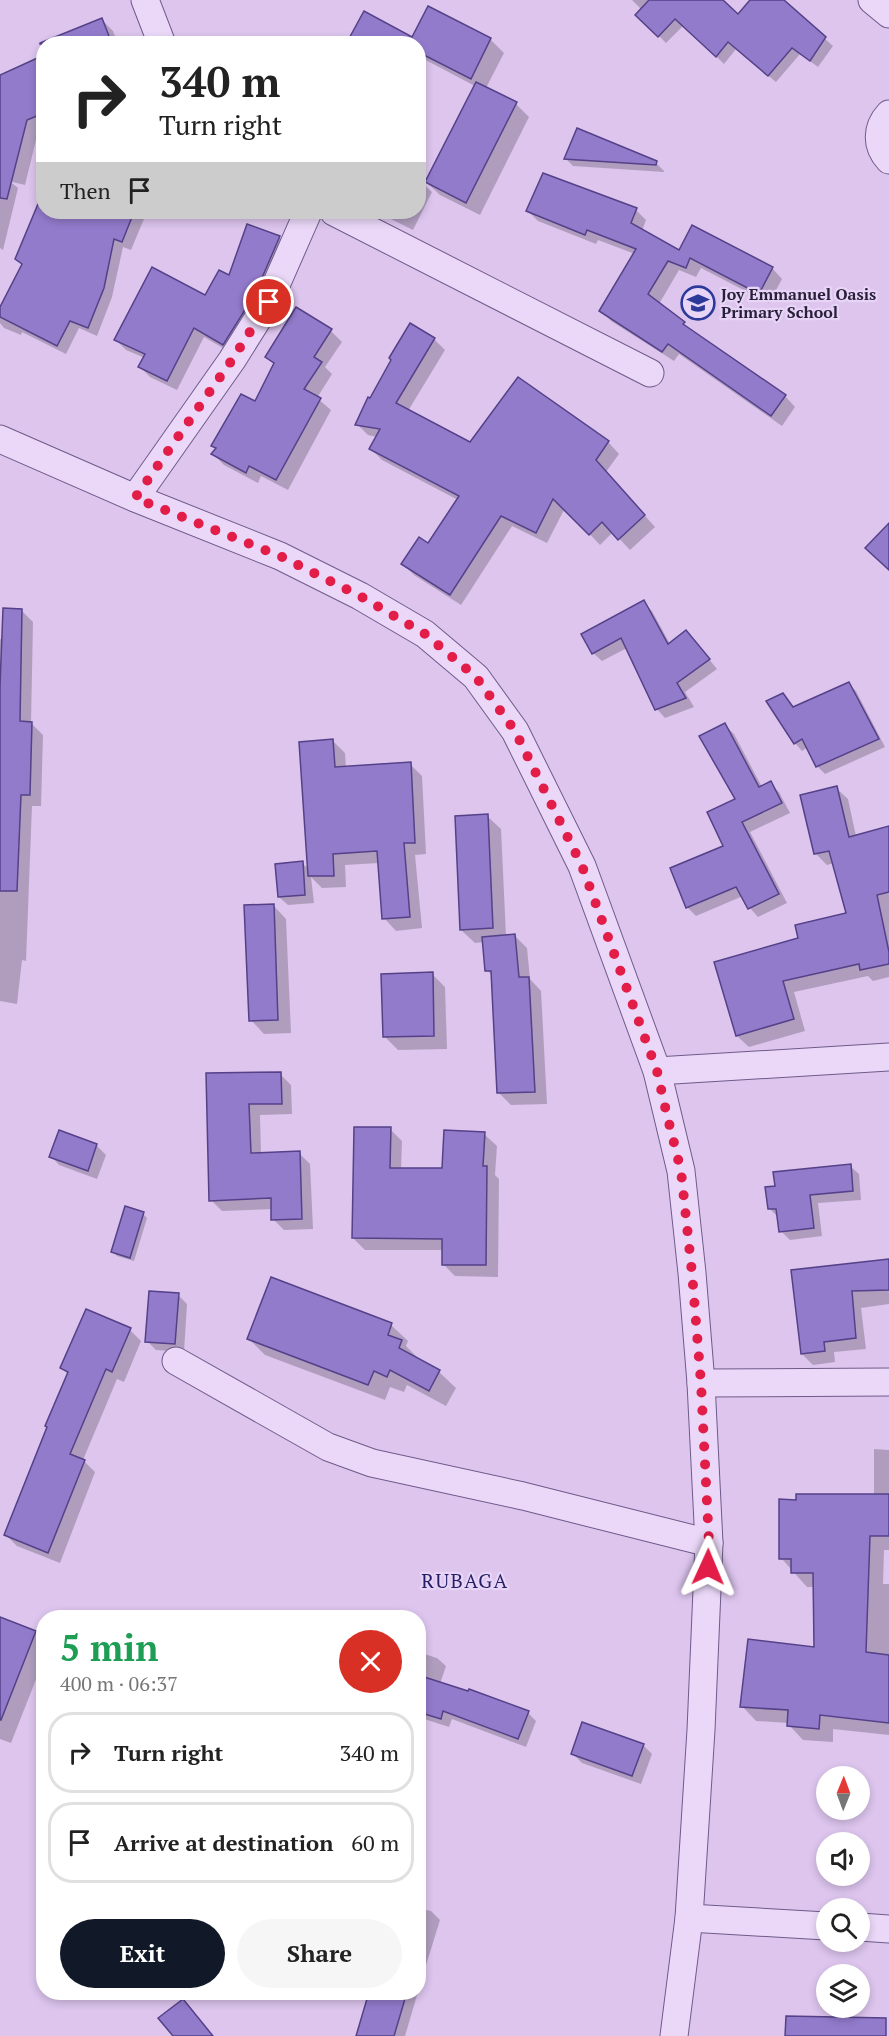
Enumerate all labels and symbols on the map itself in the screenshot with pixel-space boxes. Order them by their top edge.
pin [243,276,294,327]
place label: Joy Emmanuel Oasis Primary School [721,283,876,323]
school or university icon: Joy Emmanuel Oasis Primary School [680,285,716,321]
position arrow [676,1535,740,1599]
district label: RUBAGA [421,1567,509,1594]
north arrow [816,1766,870,1820]

